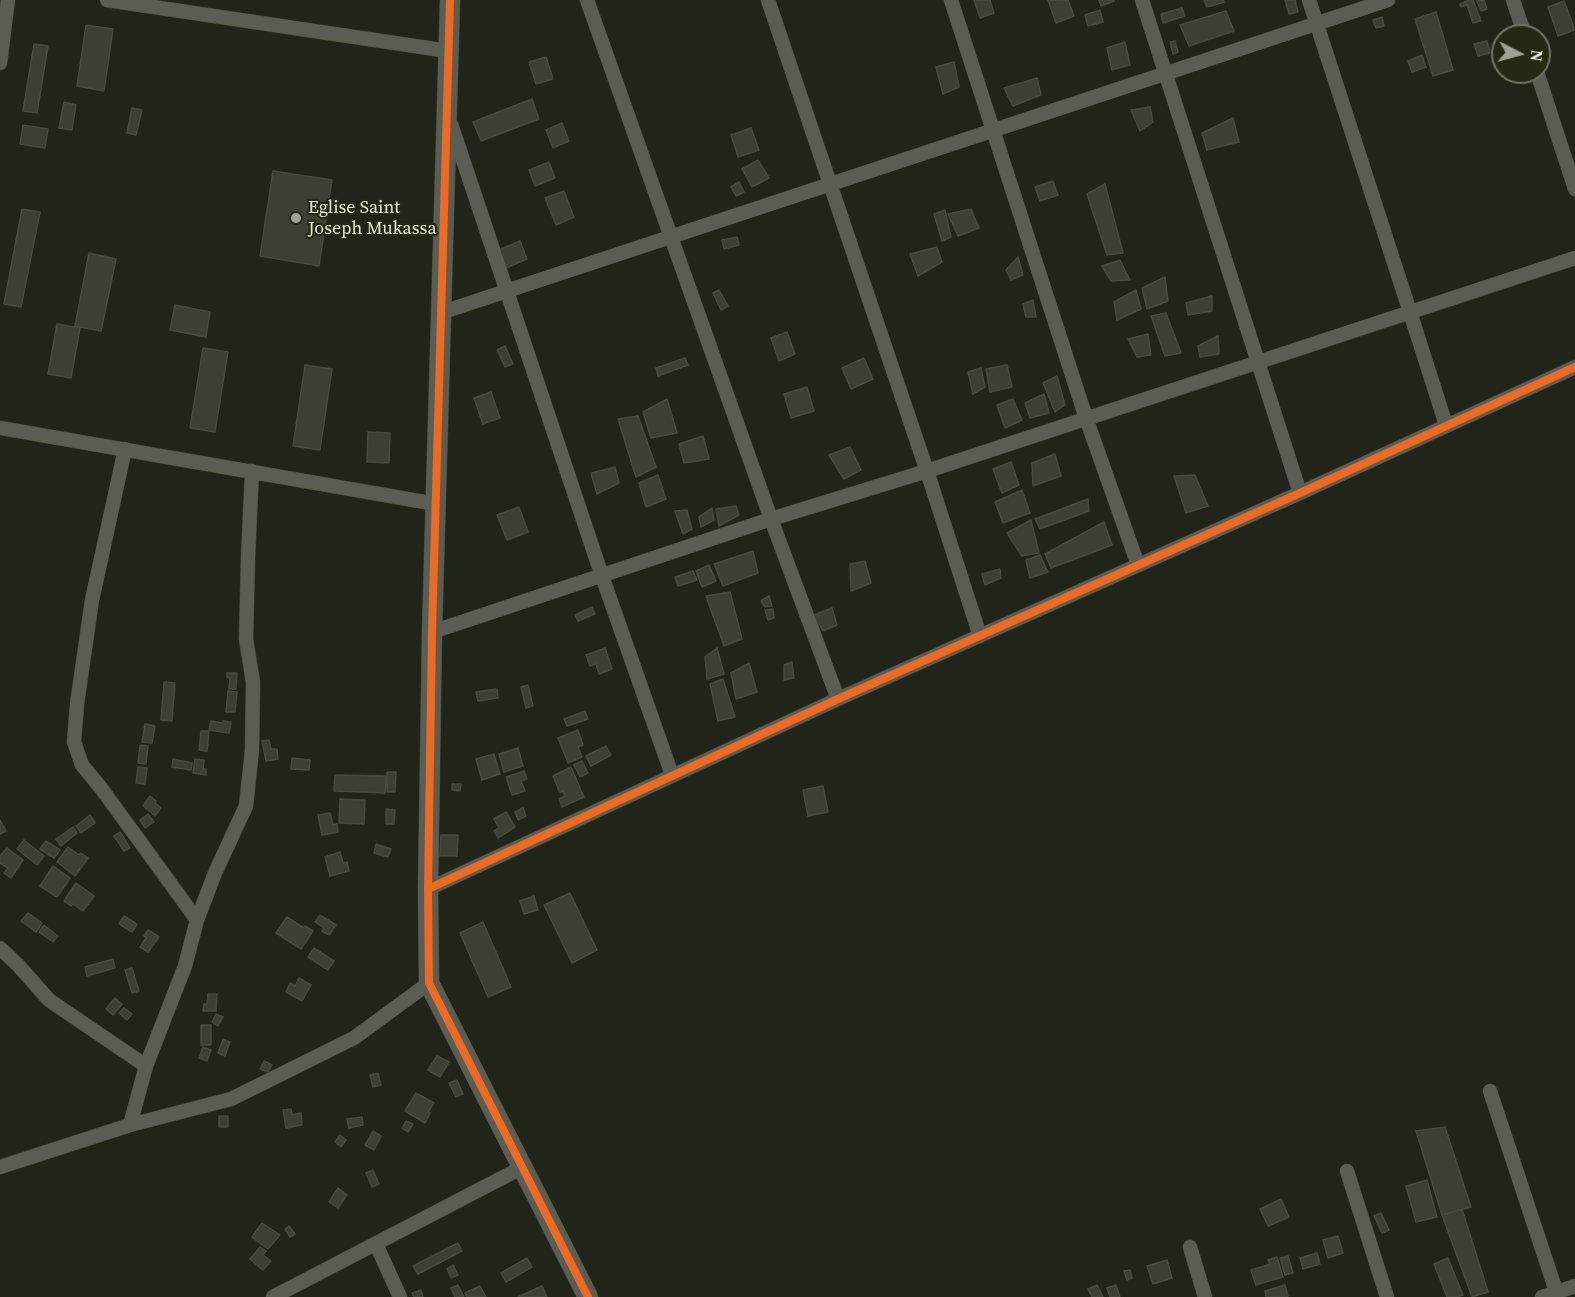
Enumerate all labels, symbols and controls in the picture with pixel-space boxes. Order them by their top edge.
north arrow [1491,24,1551,84]
text: N [1525,49,1548,63]
place label: Eglise Saint Joseph Mukassa [308,197,437,240]
marker: Eglise Saint Joseph Mukassa [289,211,303,225]

